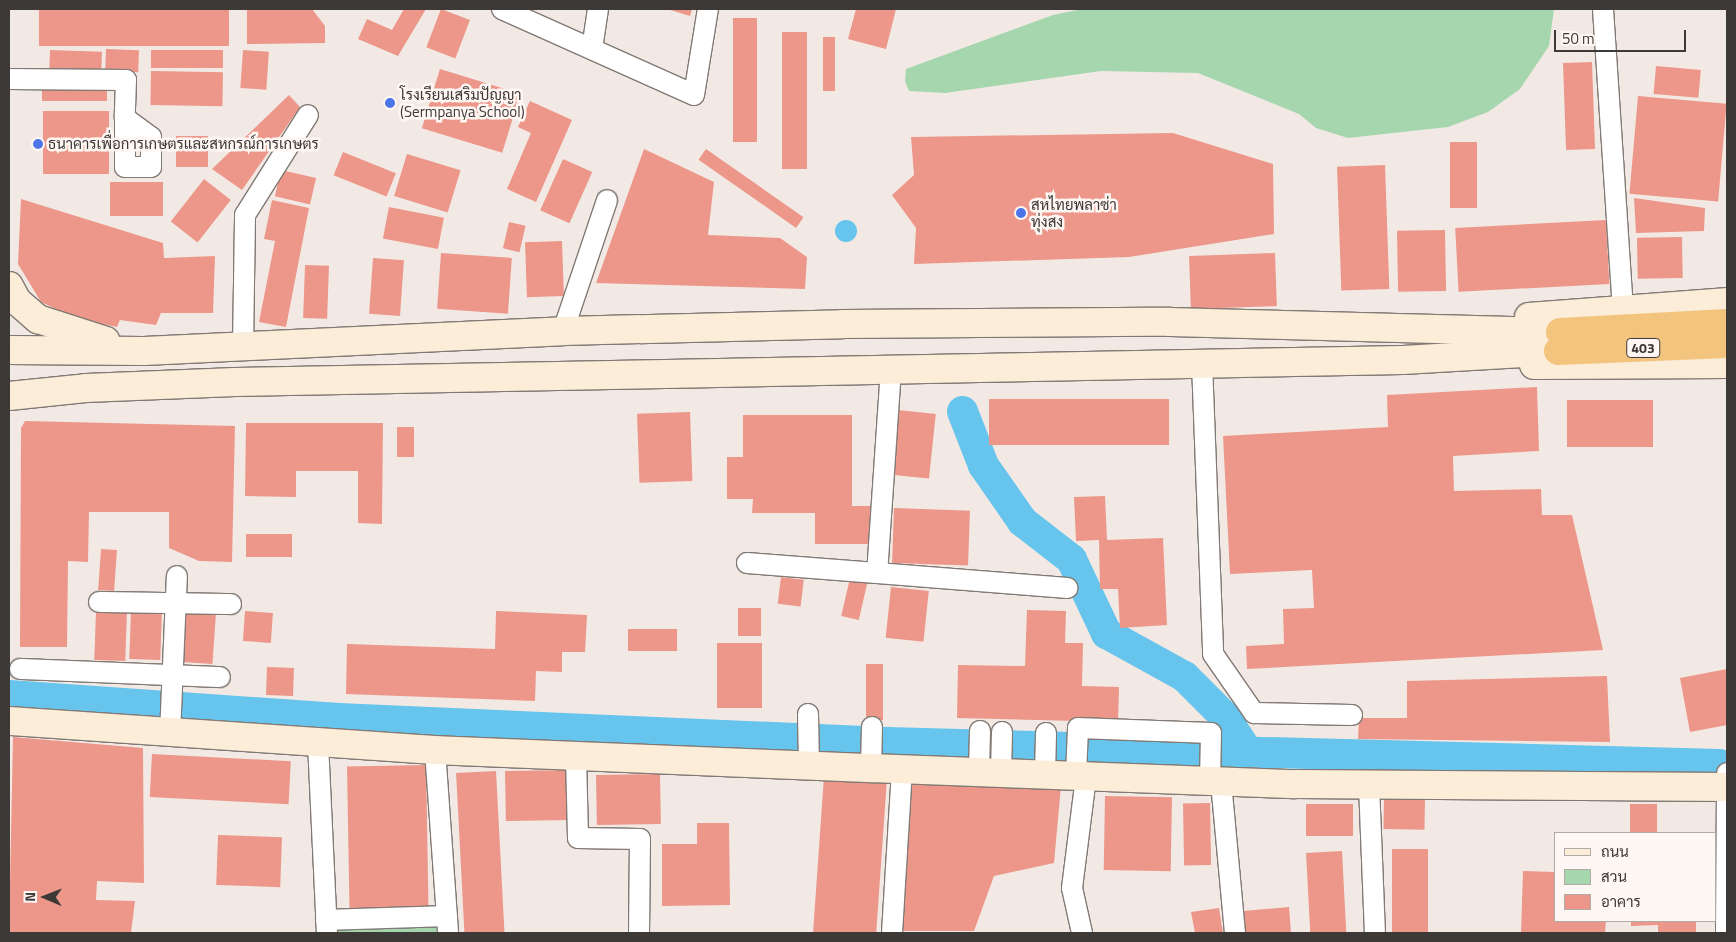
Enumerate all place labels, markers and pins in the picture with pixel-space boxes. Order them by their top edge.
place label: โรงเรียนเสริมปัญญา (Sermpanya School) [400,85,525,120]
marker: โรงเรียนเสริมปัญญา (Sermpanya School) [384,97,396,109]
place label: ธนาคารเพื่อการเกษตรและสหกรณ์การเกษตร [48,135,319,153]
marker: ธนาคารเพื่อการเกษตรและสหกรณ์การเกษตร [32,138,44,150]
place label: สหไทยพลาซ่า ทุ่งสง [1031,195,1117,230]
marker: สหไทยพลาซ่า ทุ่งสง [1015,207,1027,219]

